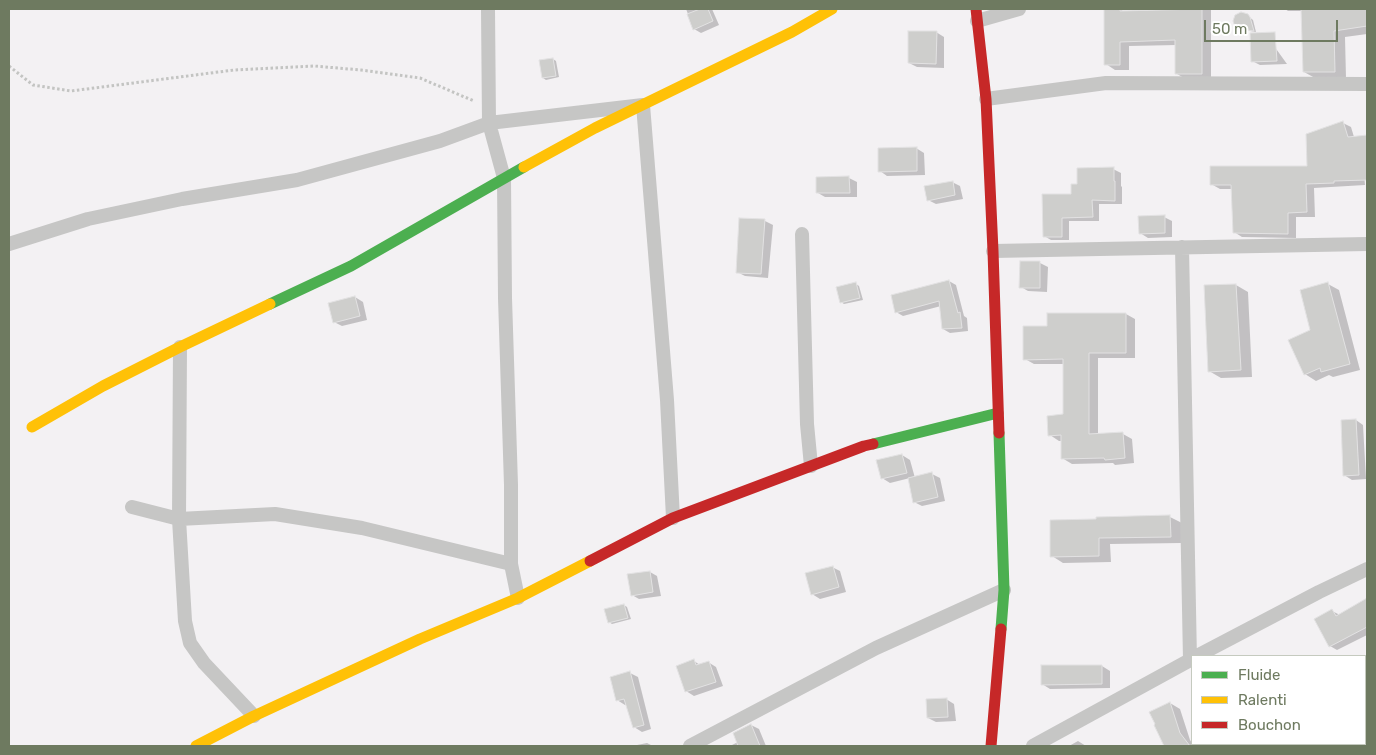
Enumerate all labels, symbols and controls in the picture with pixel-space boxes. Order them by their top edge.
scale bar [1206,10,1340,42]
text: 50 m [1212,20,1247,38]
legend [1191,655,1366,745]
text: Fluide [1238,666,1280,684]
text: Ralenti [1238,691,1287,709]
text: Bouchon [1238,716,1301,734]

